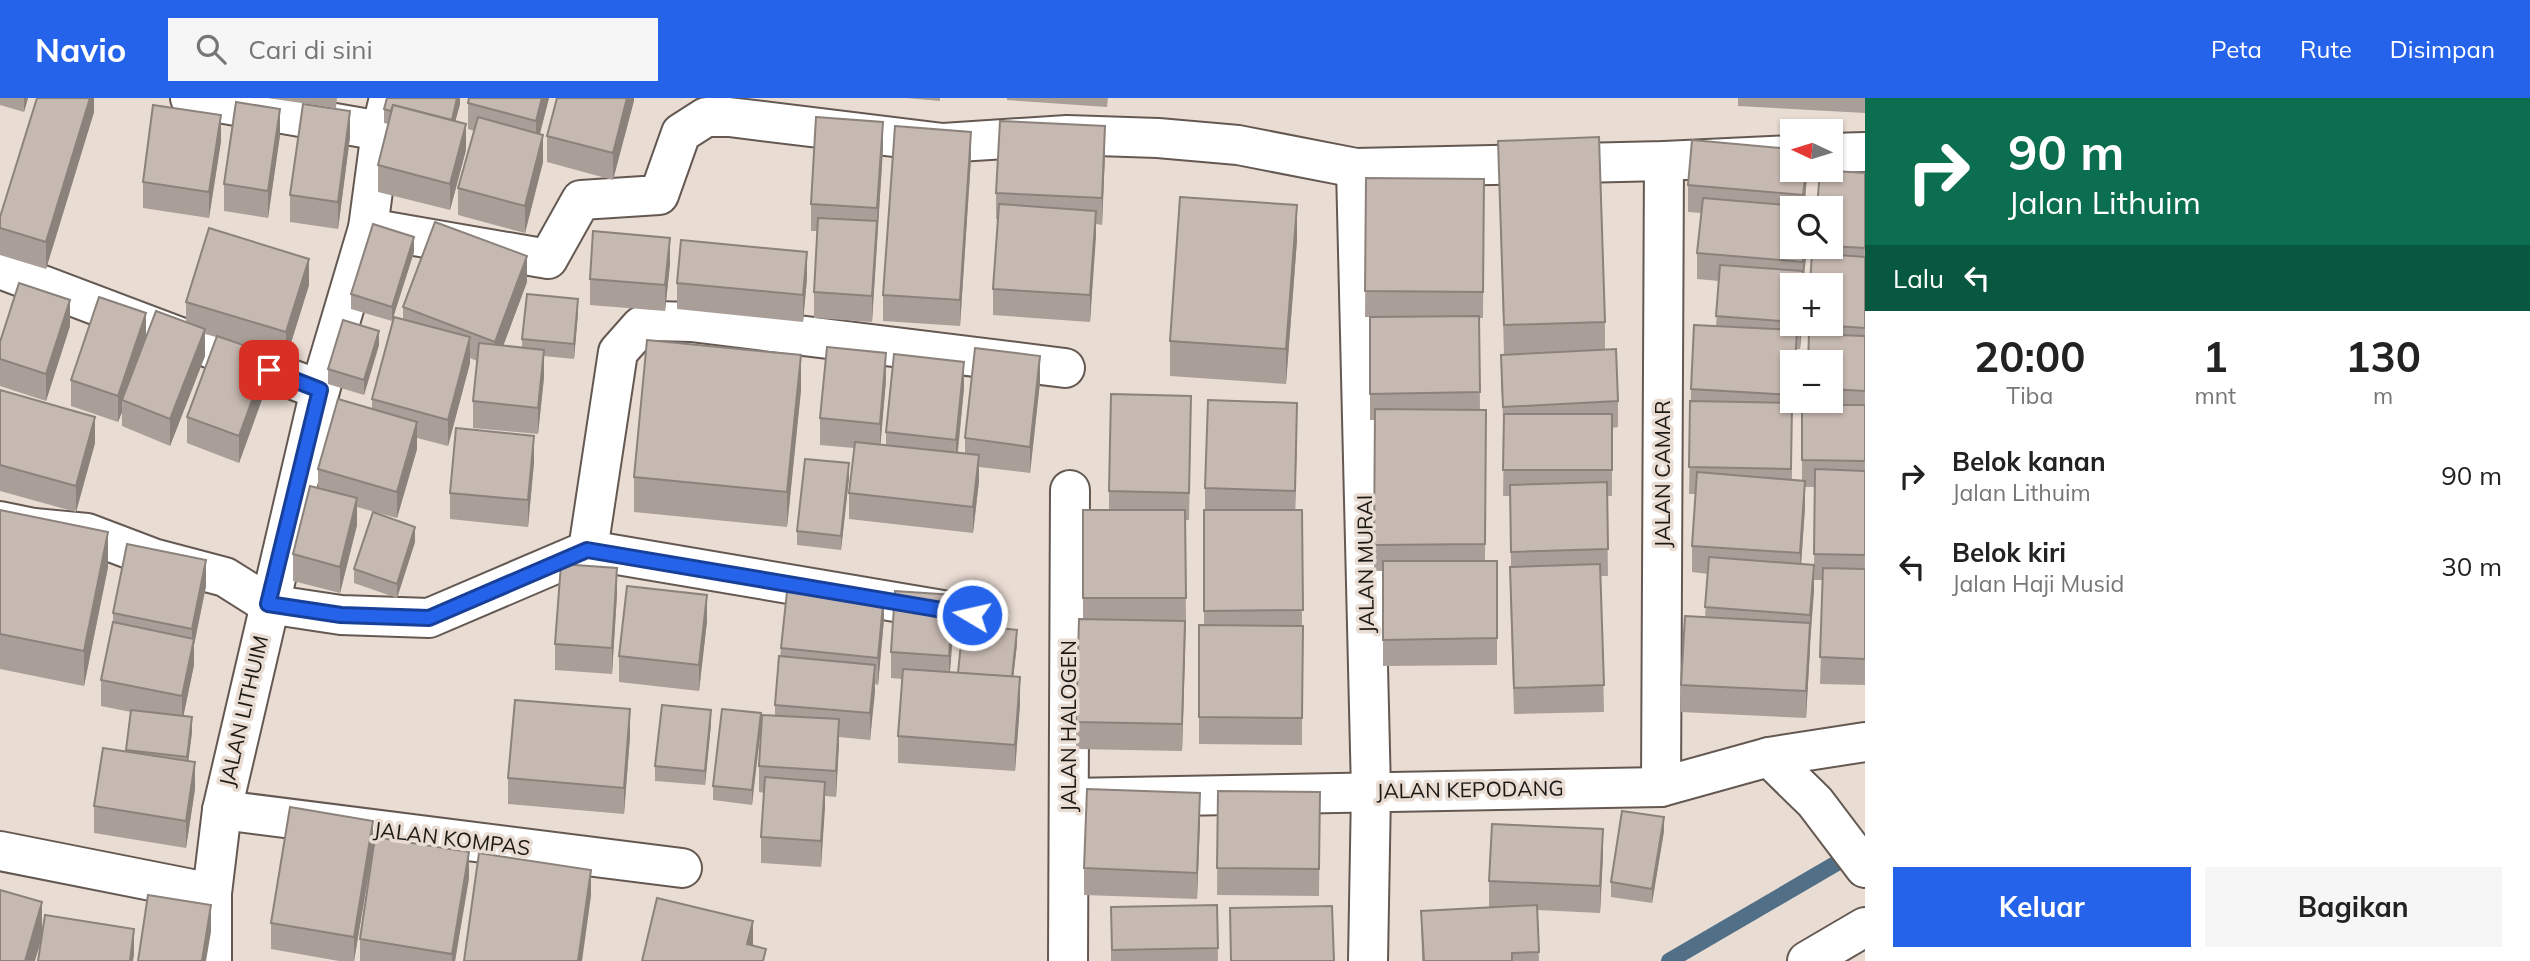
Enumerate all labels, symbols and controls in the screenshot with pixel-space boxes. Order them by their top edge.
search box [168,18,658,81]
text: Navio [35,29,126,70]
icon: search [192,30,230,68]
text: Cari di sini [248,33,373,66]
text: Peta [2211,34,2262,64]
text: Rute [2300,34,2352,64]
text: Disimpan [2390,34,2495,64]
north arrow [1780,119,1843,182]
map controls [1780,119,1843,413]
text: 90 m [2008,121,2124,182]
icon: right [1893,126,1984,217]
text: Jalan Lithuim [2008,182,2201,222]
button: search [1780,196,1843,259]
icon: left [1958,259,1996,297]
text: Lalu [1893,262,1944,295]
button: + [1780,273,1843,336]
text: 20:00 [1974,330,2085,383]
text: 1 [2203,330,2228,383]
text: 130 [2345,330,2421,383]
pin [239,340,299,400]
button: − [1780,350,1843,413]
icon: arrive [250,351,288,389]
text: Tiba [2006,381,2053,410]
text: mnt [2194,381,2236,410]
text: m [2373,381,2393,410]
street label: JALAN CAMAR [1649,400,1675,548]
text: Belok kanan [1952,445,2106,478]
icon: right [1893,457,1931,495]
text: 90 m [2441,459,2502,492]
text: Jalan Lithuim [1952,478,2091,507]
street label: JALAN MURAI [1351,495,1379,633]
text: Belok kiri [1952,536,2066,569]
icon: left [1893,548,1931,586]
text: 30 m [2441,550,2502,583]
text: Jalan Haji Musid [1952,569,2124,598]
position arrow [935,578,1009,652]
street label: JALAN LITHUIM [213,633,273,789]
street label: JALAN HALOGEN [1055,640,1081,812]
street label: JALAN KEPODANG [1376,774,1564,804]
street label: JALAN KOMPAS [372,816,532,861]
button: Keluar [1893,867,2191,947]
button: Bagikan [2205,867,2502,947]

